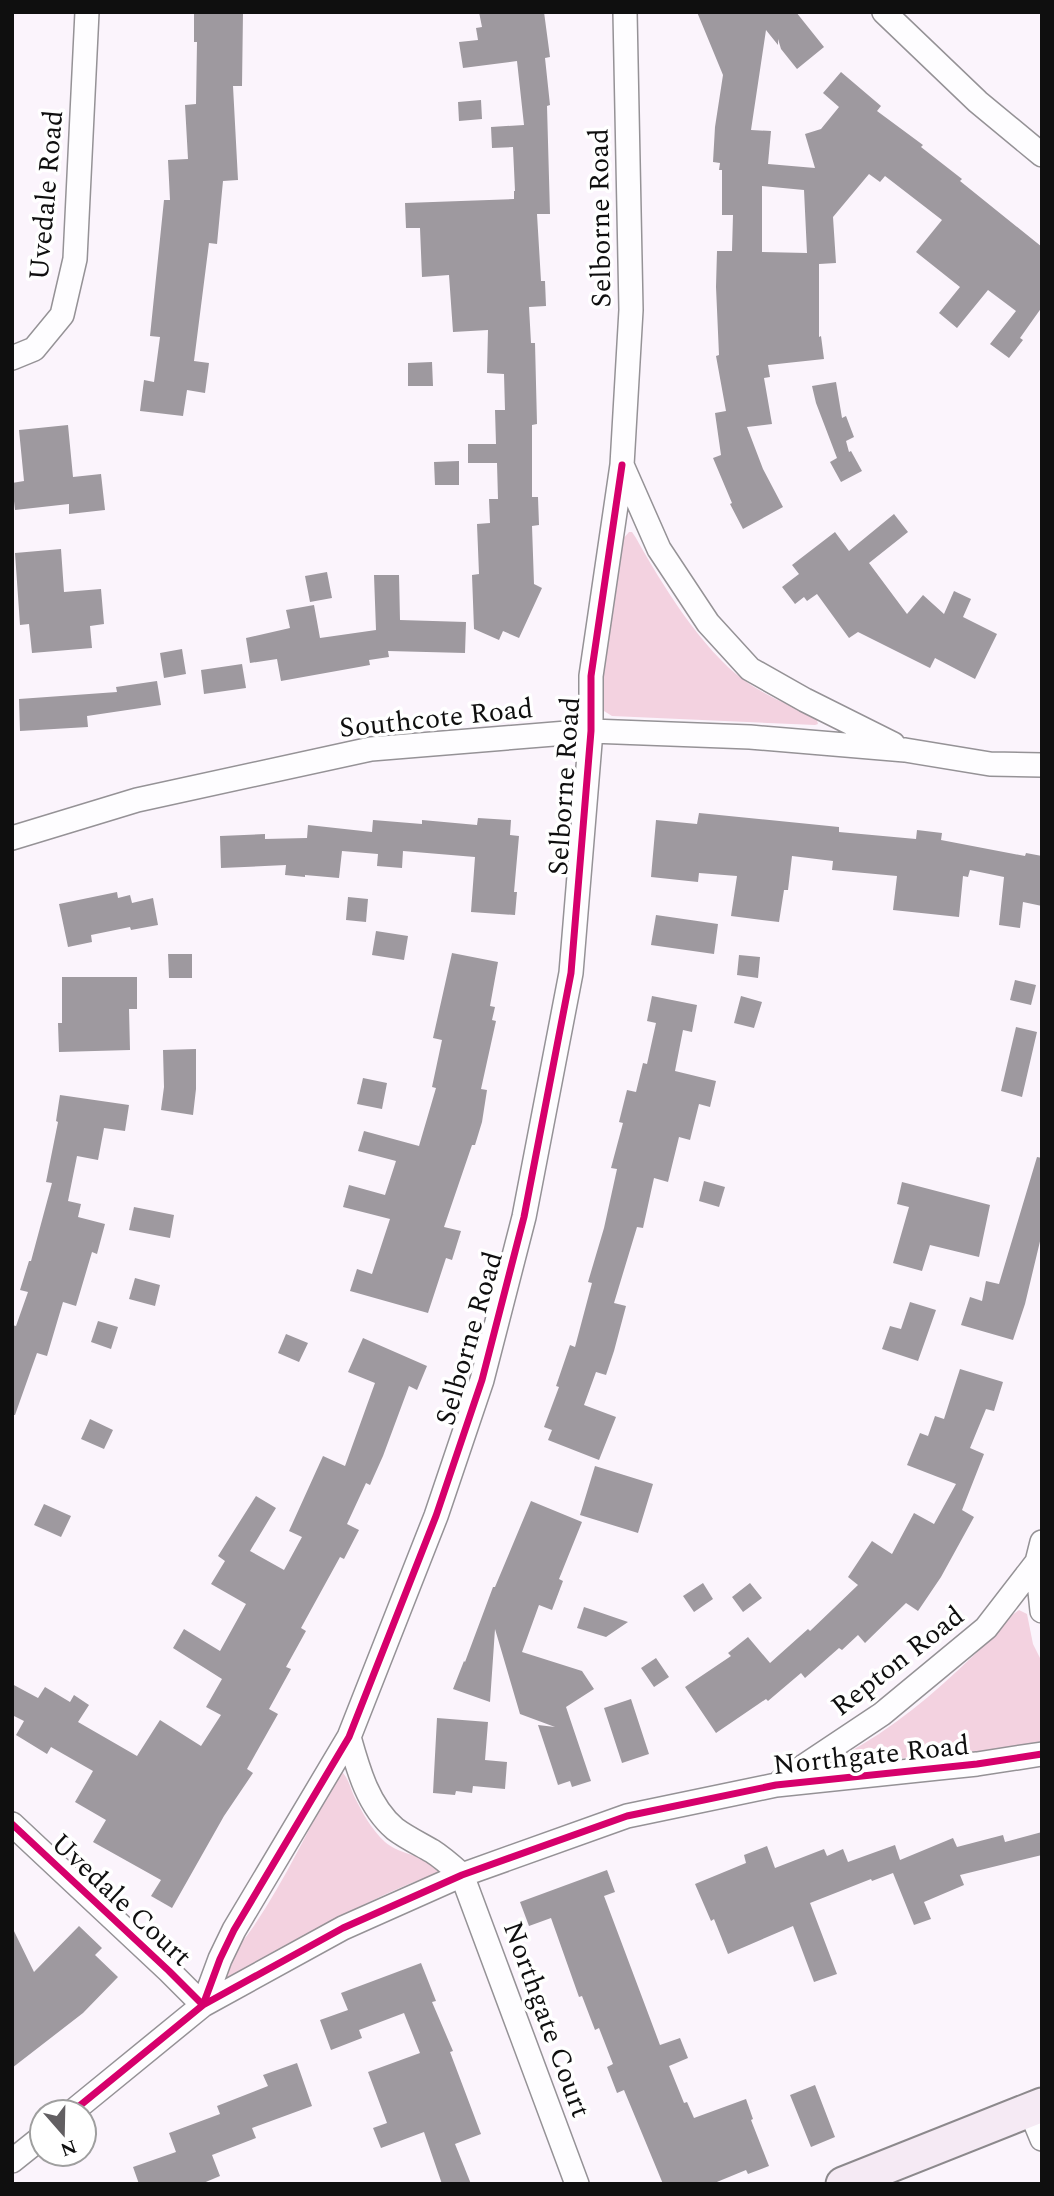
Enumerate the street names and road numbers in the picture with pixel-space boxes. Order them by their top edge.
street label: Uvedale Road [18,108,75,282]
street label: Selborne Road [577,128,624,308]
street label: Southcote Road [337,687,535,750]
street label: Selborne Road [537,695,592,877]
street label: Selborne Road [424,1246,515,1430]
street label: Repton Road [822,1595,974,1727]
street label: Northgate Road [771,1724,971,1787]
street label: Uvedale Court [41,1823,201,1977]
street label: Northgate Court [491,1915,602,2124]

